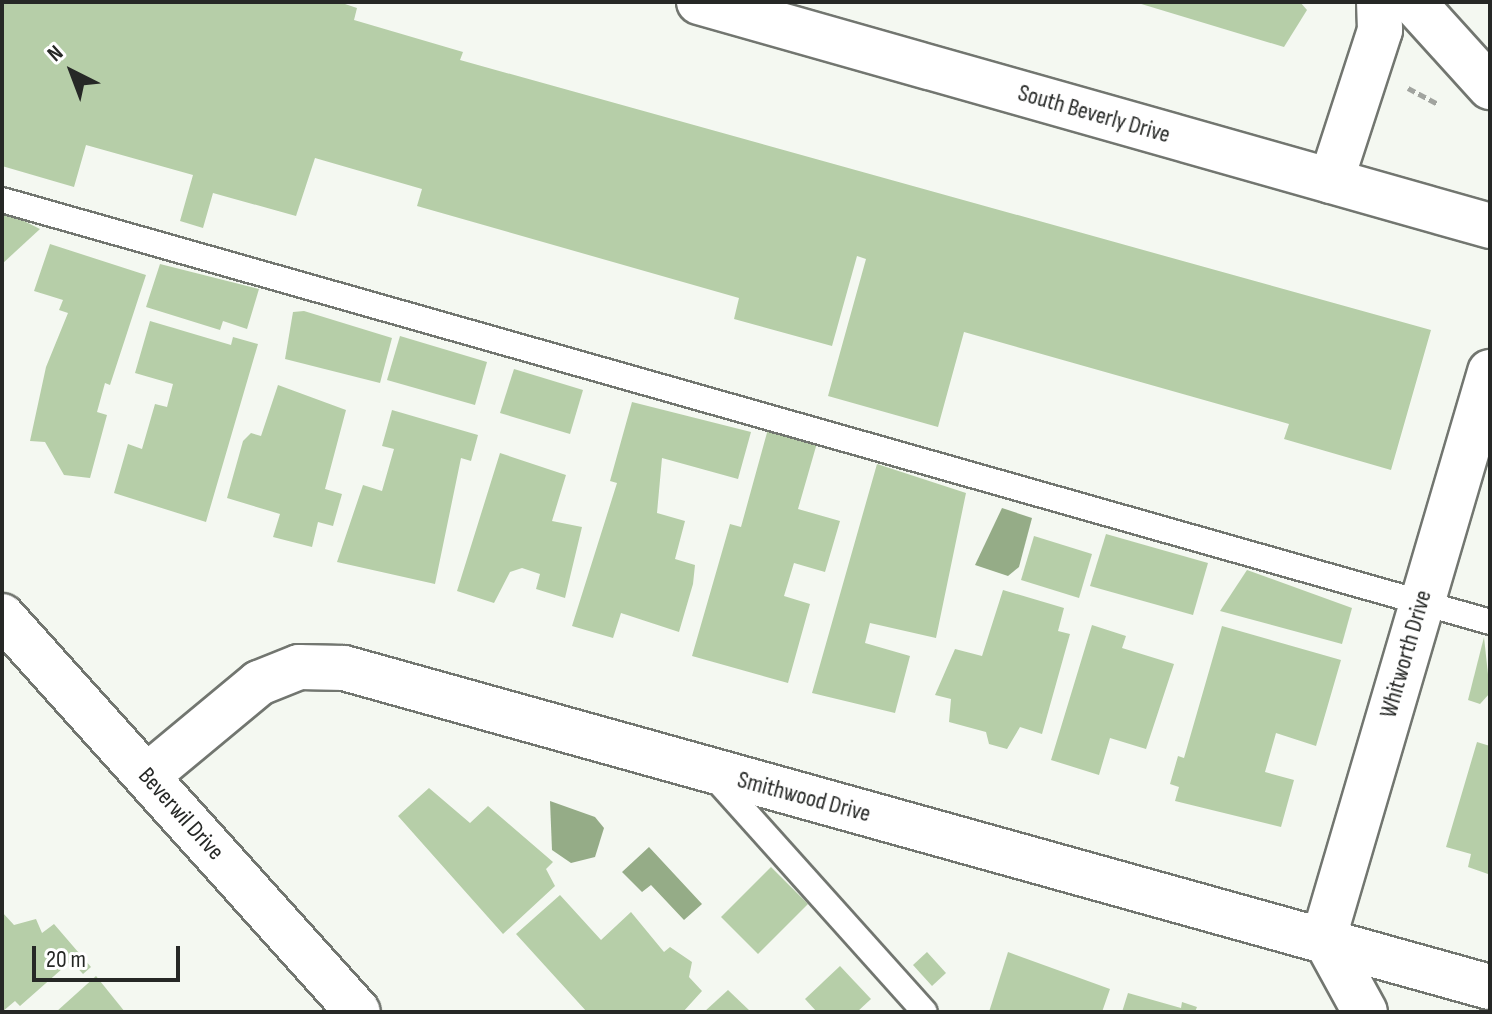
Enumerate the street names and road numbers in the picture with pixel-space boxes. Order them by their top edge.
street label: South Beverly Drive [1015,79,1173,149]
street label: Whitworth Drive [1374,587,1438,721]
street label: Beverwil Drive [132,762,230,866]
street label: Smithwood Drive [734,765,874,829]

